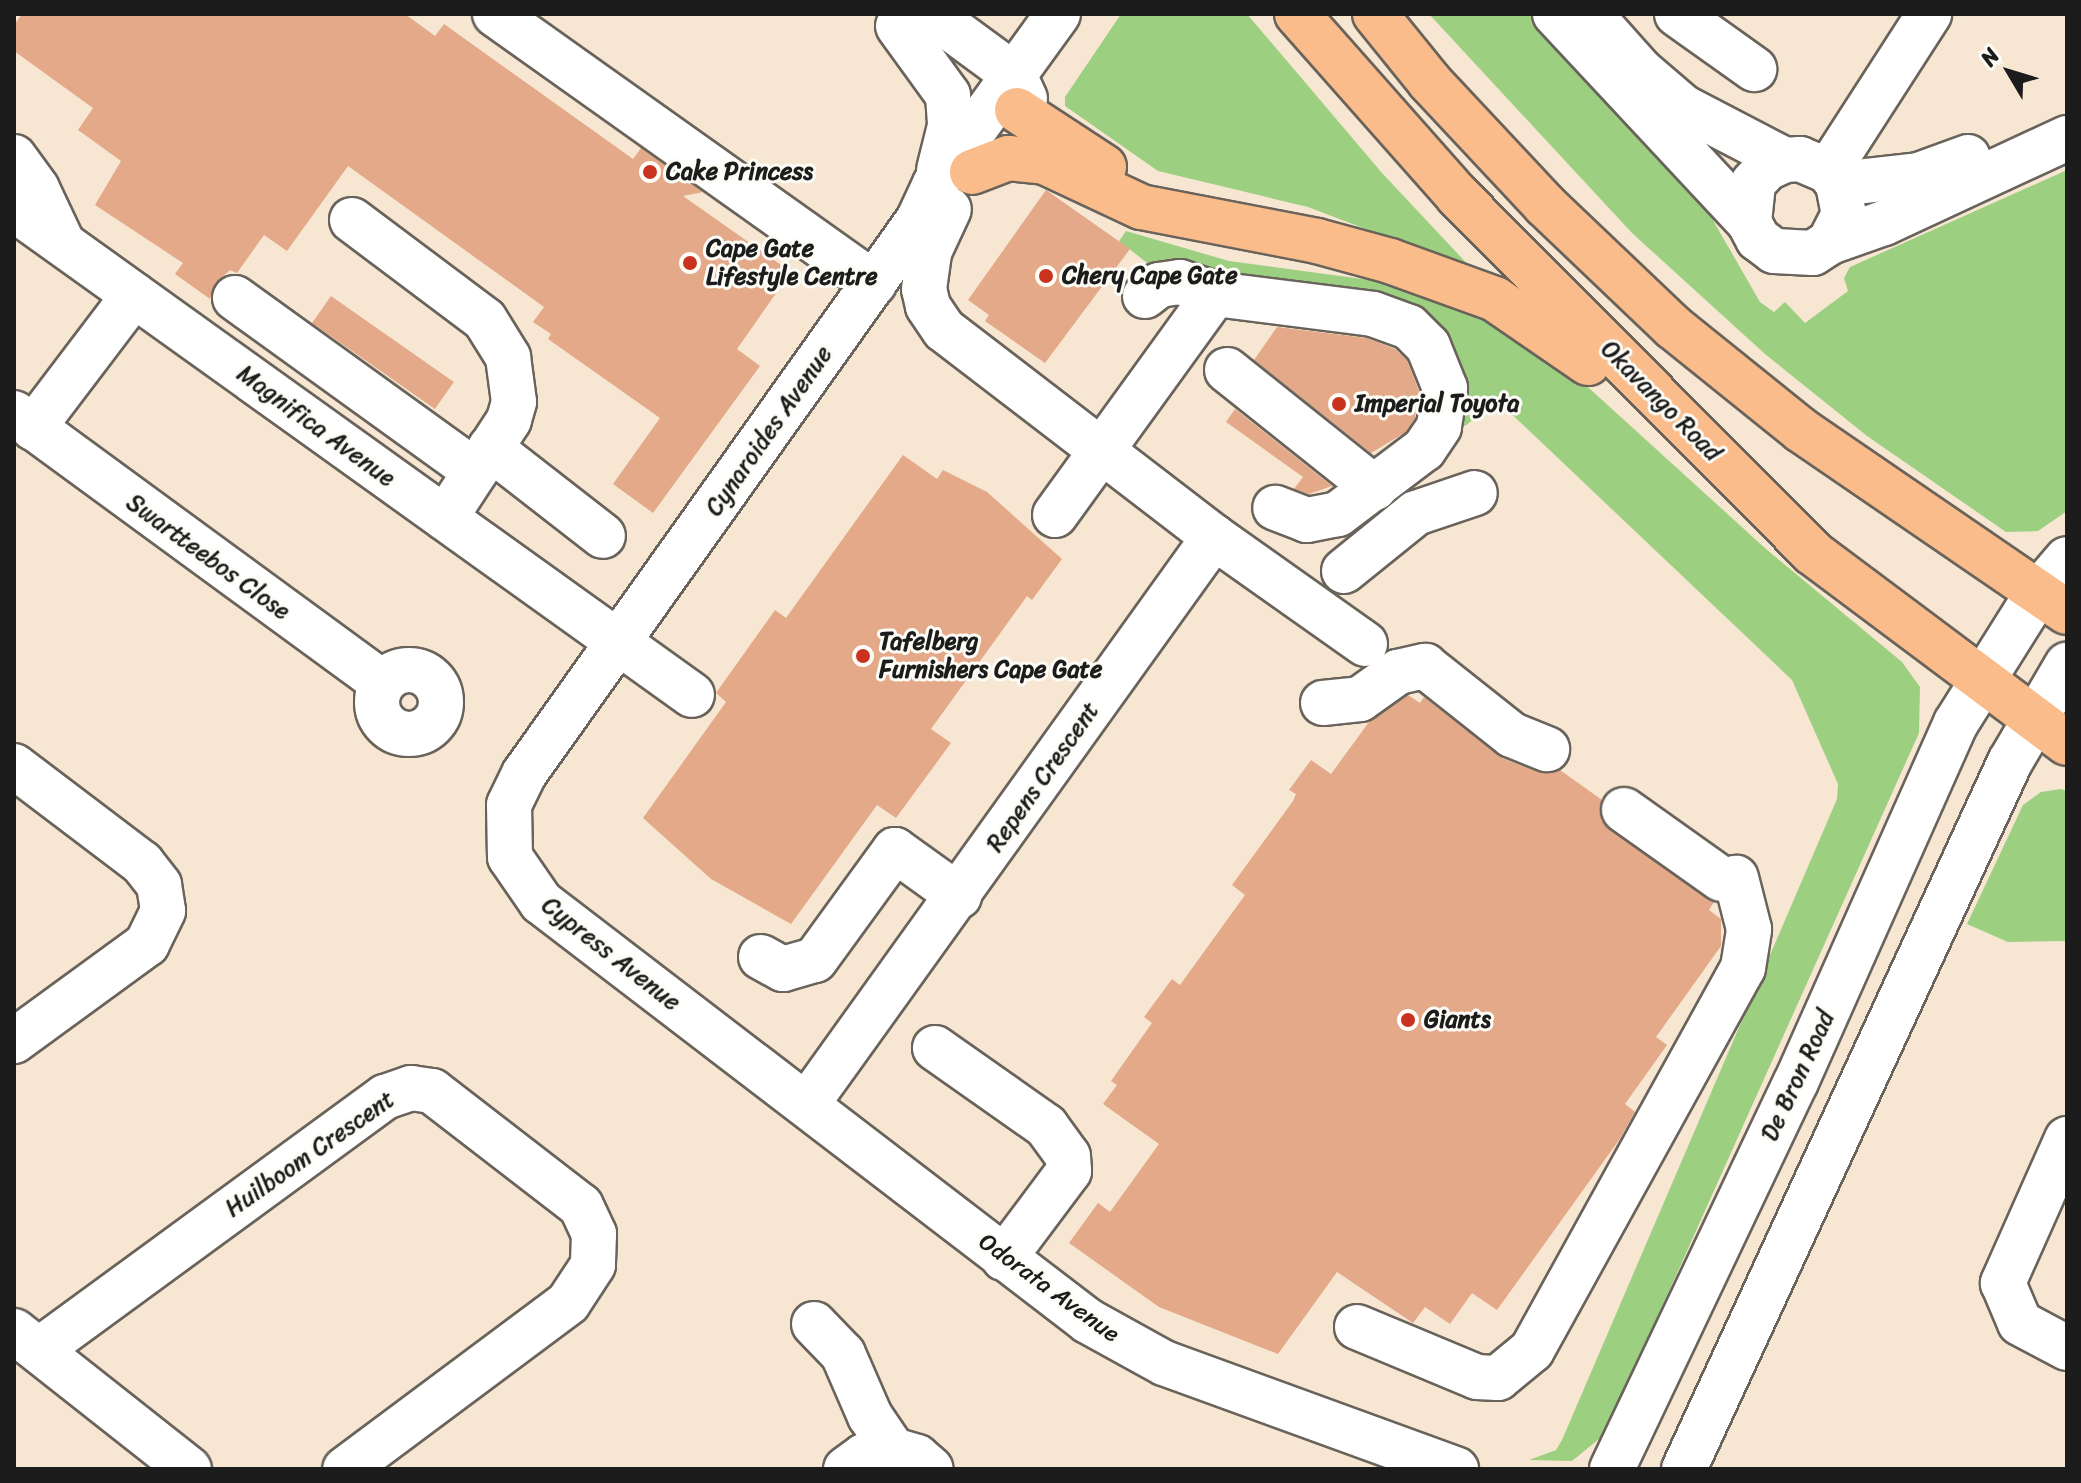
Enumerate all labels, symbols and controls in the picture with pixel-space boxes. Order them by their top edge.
north arrow [1969,32,2049,112]
text: N [1970,39,2010,75]
place label: Cake Princess [666,158,815,186]
marker: Cake Princess [641,163,659,181]
place label: Cape Gate Lifestyle Centre [706,235,877,291]
marker: Cape Gate Lifestyle Centre [681,254,699,272]
place label: Chery Cape Gate [1062,262,1238,290]
marker: Chery Cape Gate [1037,267,1055,285]
street label: Okavango Road [1595,335,1727,467]
street label: Cynaroides Avenue [700,341,838,521]
street label: Magnifica Avenue [232,359,400,493]
place label: Imperial Toyota [1355,390,1520,418]
marker: Imperial Toyota [1330,395,1348,413]
street label: Swartteebos Close [120,487,296,627]
place label: Tafelberg Furnishers Cape Gate [879,628,1102,684]
marker: Tafelberg Furnishers Cape Gate [854,647,872,665]
street label: Repens Crescent [980,696,1106,858]
street label: Cypress Avenue [536,891,686,1017]
place label: Giants [1424,1006,1491,1034]
street label: De Bron Road [1755,1006,1841,1146]
marker: Giants [1399,1011,1417,1029]
street label: Huilboom Crescent [219,1085,401,1223]
street label: Odorata Avenue [973,1227,1125,1349]

